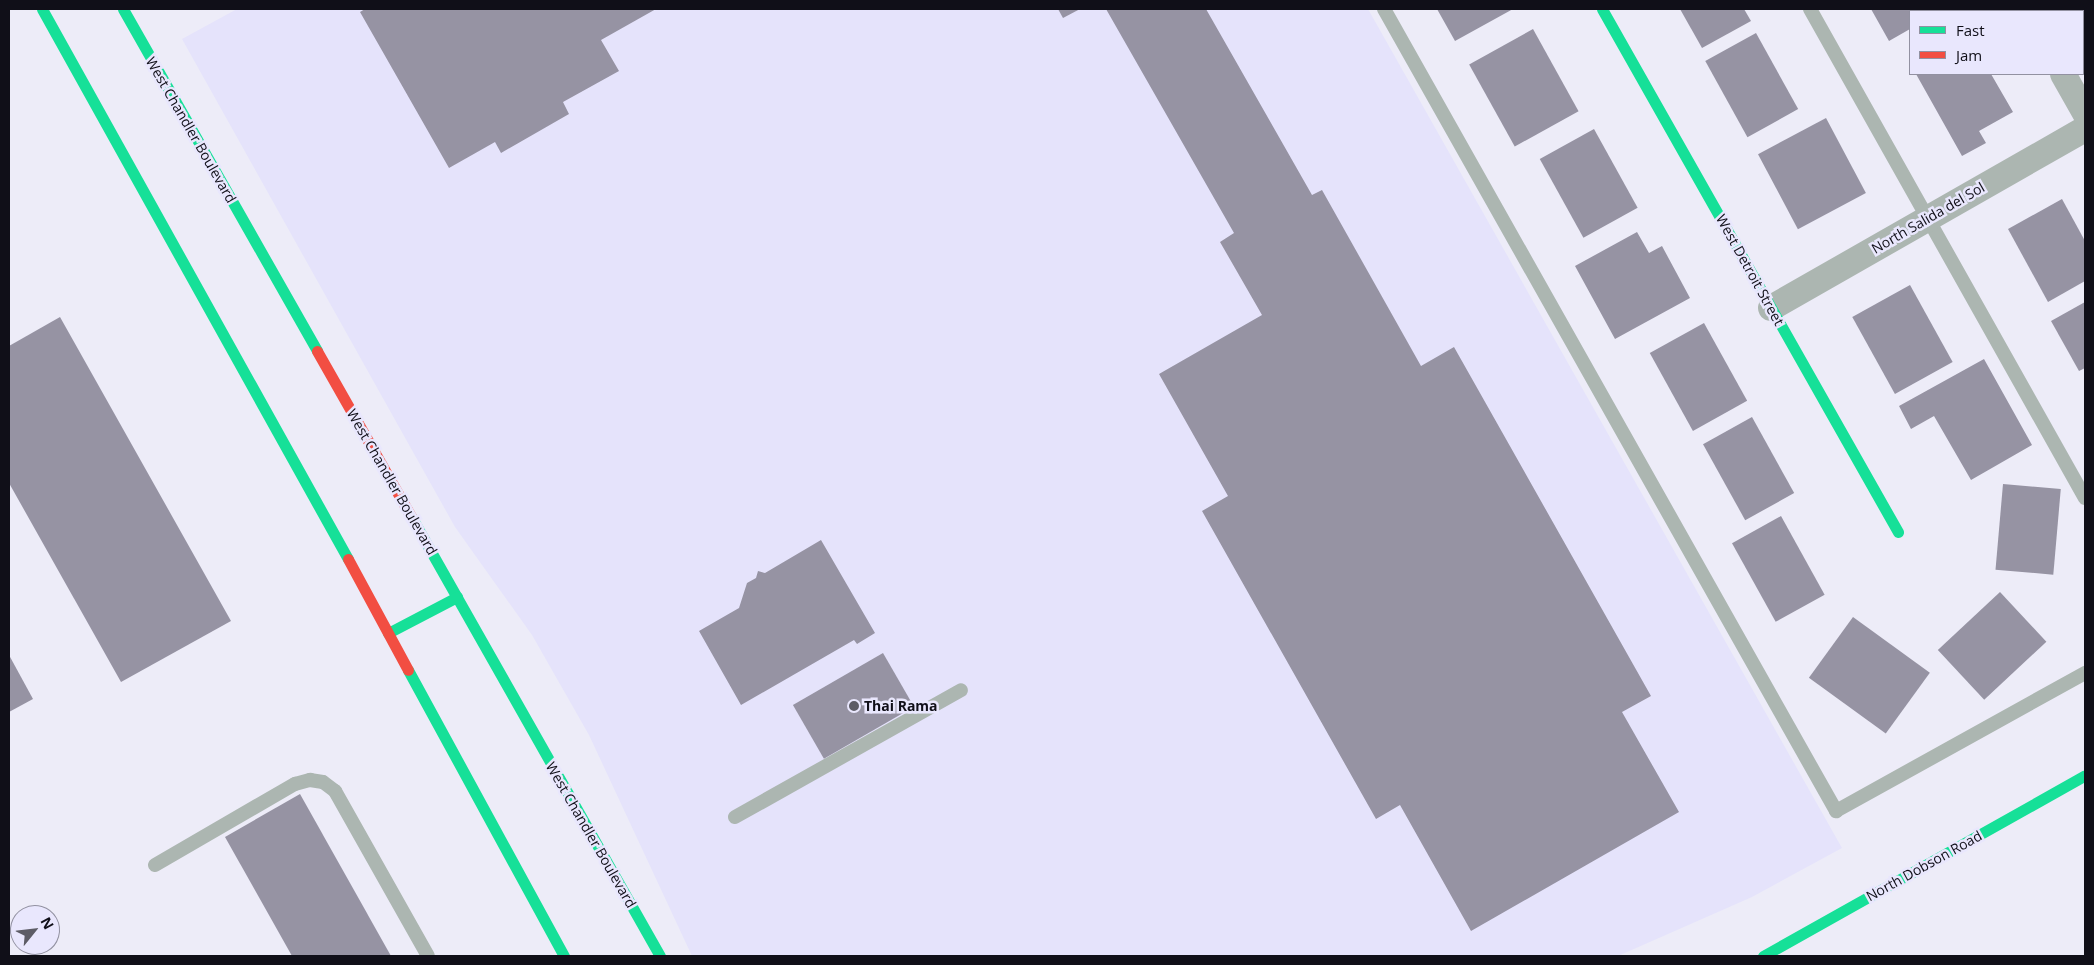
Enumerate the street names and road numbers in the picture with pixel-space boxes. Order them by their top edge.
street label: West Chandler Boulevard [142,54,240,206]
street label: North Salida del Sol [1869,179,1987,257]
street label: West Detroit Street [1712,211,1788,329]
street label: West Chandler Boulevard [343,406,441,558]
street label: West Chandler Boulevard [542,759,640,911]
street label: North Dobson Road [1863,827,1985,905]

